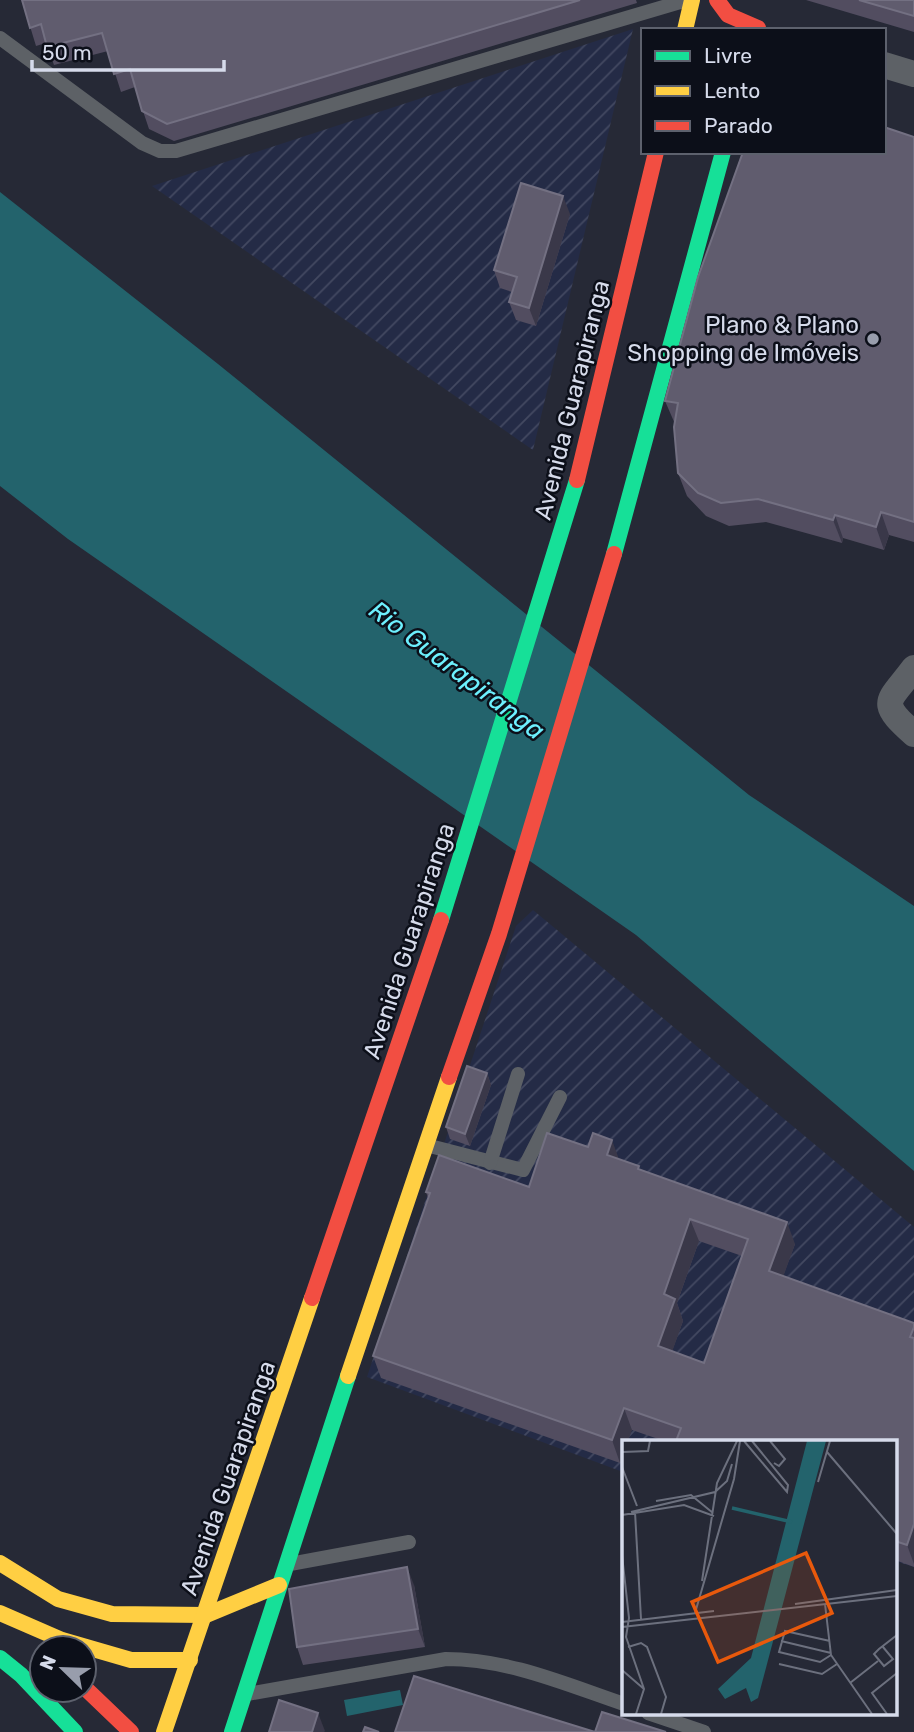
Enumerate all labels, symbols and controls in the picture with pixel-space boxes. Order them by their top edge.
scale bar [32,28,224,72]
legend [641,28,886,154]
text: 50 m [42,40,92,65]
text: Livre [704,43,752,68]
text: Lento [704,78,760,103]
text: Parado [704,113,773,138]
street label: Avenida Guarapiranga [529,277,615,523]
place label: Plano & Plano Shopping de Imóveis [627,311,859,367]
marker: Plano & Plano Shopping de Imóveis [865,331,881,347]
water label: Rio Guarapiranga [363,594,551,747]
street label: Avenida Guarapiranga [358,820,460,1062]
street label: Avenida Guarapiranga [175,1357,281,1599]
inset map [622,1440,897,1714]
north arrow [28,1634,98,1704]
text: N [35,1652,61,1673]

